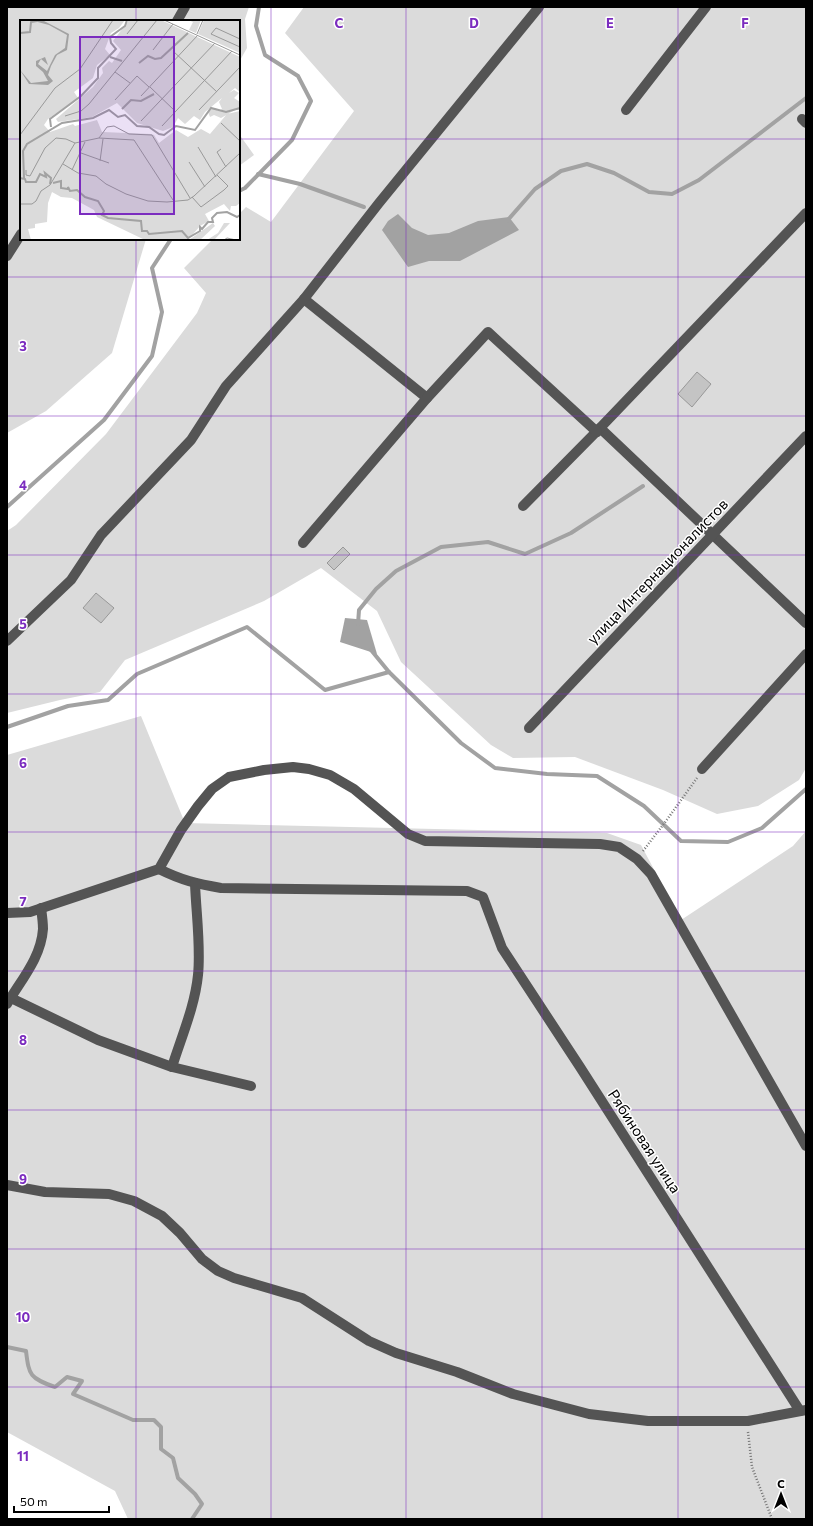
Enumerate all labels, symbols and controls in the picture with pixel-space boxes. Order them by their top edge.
text: C [335,15,344,31]
text: D [469,15,479,31]
text: E [606,15,614,31]
text: F [741,15,749,31]
inset map [20,20,240,240]
text: 3 [19,338,27,354]
text: 4 [19,477,27,493]
street label: улица Интернационалистов [583,495,731,647]
text: 5 [19,616,27,632]
text: 6 [19,755,27,771]
text: 7 [19,893,27,909]
text: 8 [19,1032,27,1048]
street label: Рябиновая улица [605,1086,685,1196]
text: 9 [19,1171,27,1187]
text: 10 [16,1309,31,1325]
text: 11 [17,1448,29,1464]
north arrow [761,1474,801,1514]
text: С [777,1477,785,1490]
scale bar [14,1488,109,1514]
text: 50 m [20,1494,48,1508]

